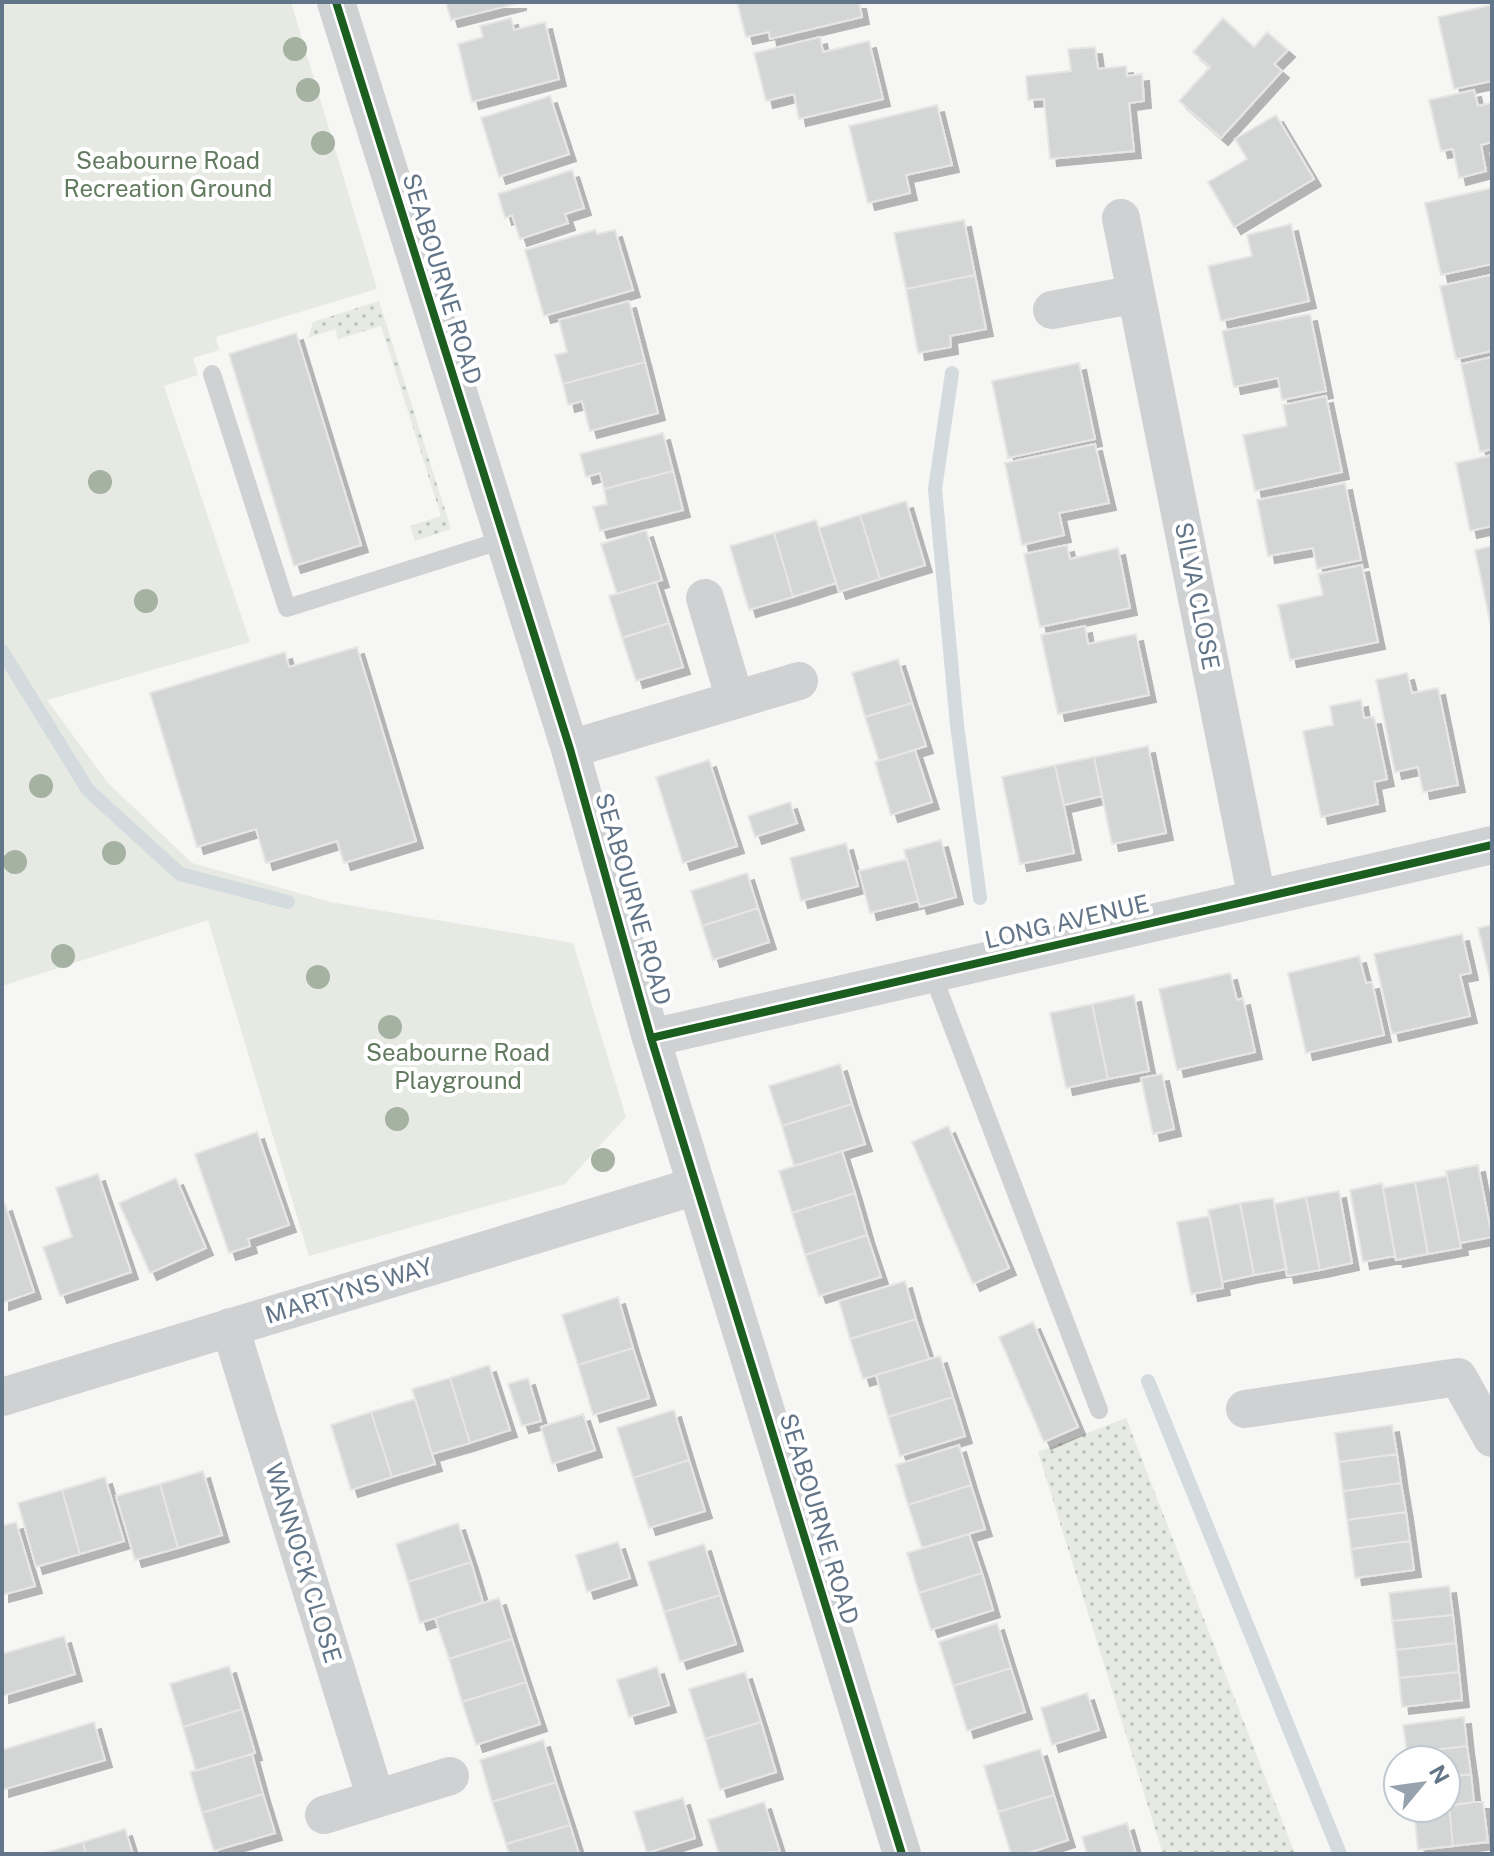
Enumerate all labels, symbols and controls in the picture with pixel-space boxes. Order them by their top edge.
park label: Seabourne Road Recreation Ground [64,146,272,202]
street label: SEABOURNE ROAD [397,170,488,388]
street label: SILVA CLOSE [1170,520,1226,672]
street label: SEABOURNE ROAD [590,789,678,1008]
street label: LONG AVENUE [982,889,1152,954]
park label: Seabourne Road Playground [366,1038,550,1094]
street label: MARTYNS WAY [262,1251,436,1329]
street label: SEABOURNE ROAD [774,1410,865,1628]
street label: WANNOCK CLOSE [260,1459,348,1666]
north arrow [1382,1744,1462,1824]
text: N [1424,1760,1455,1788]

